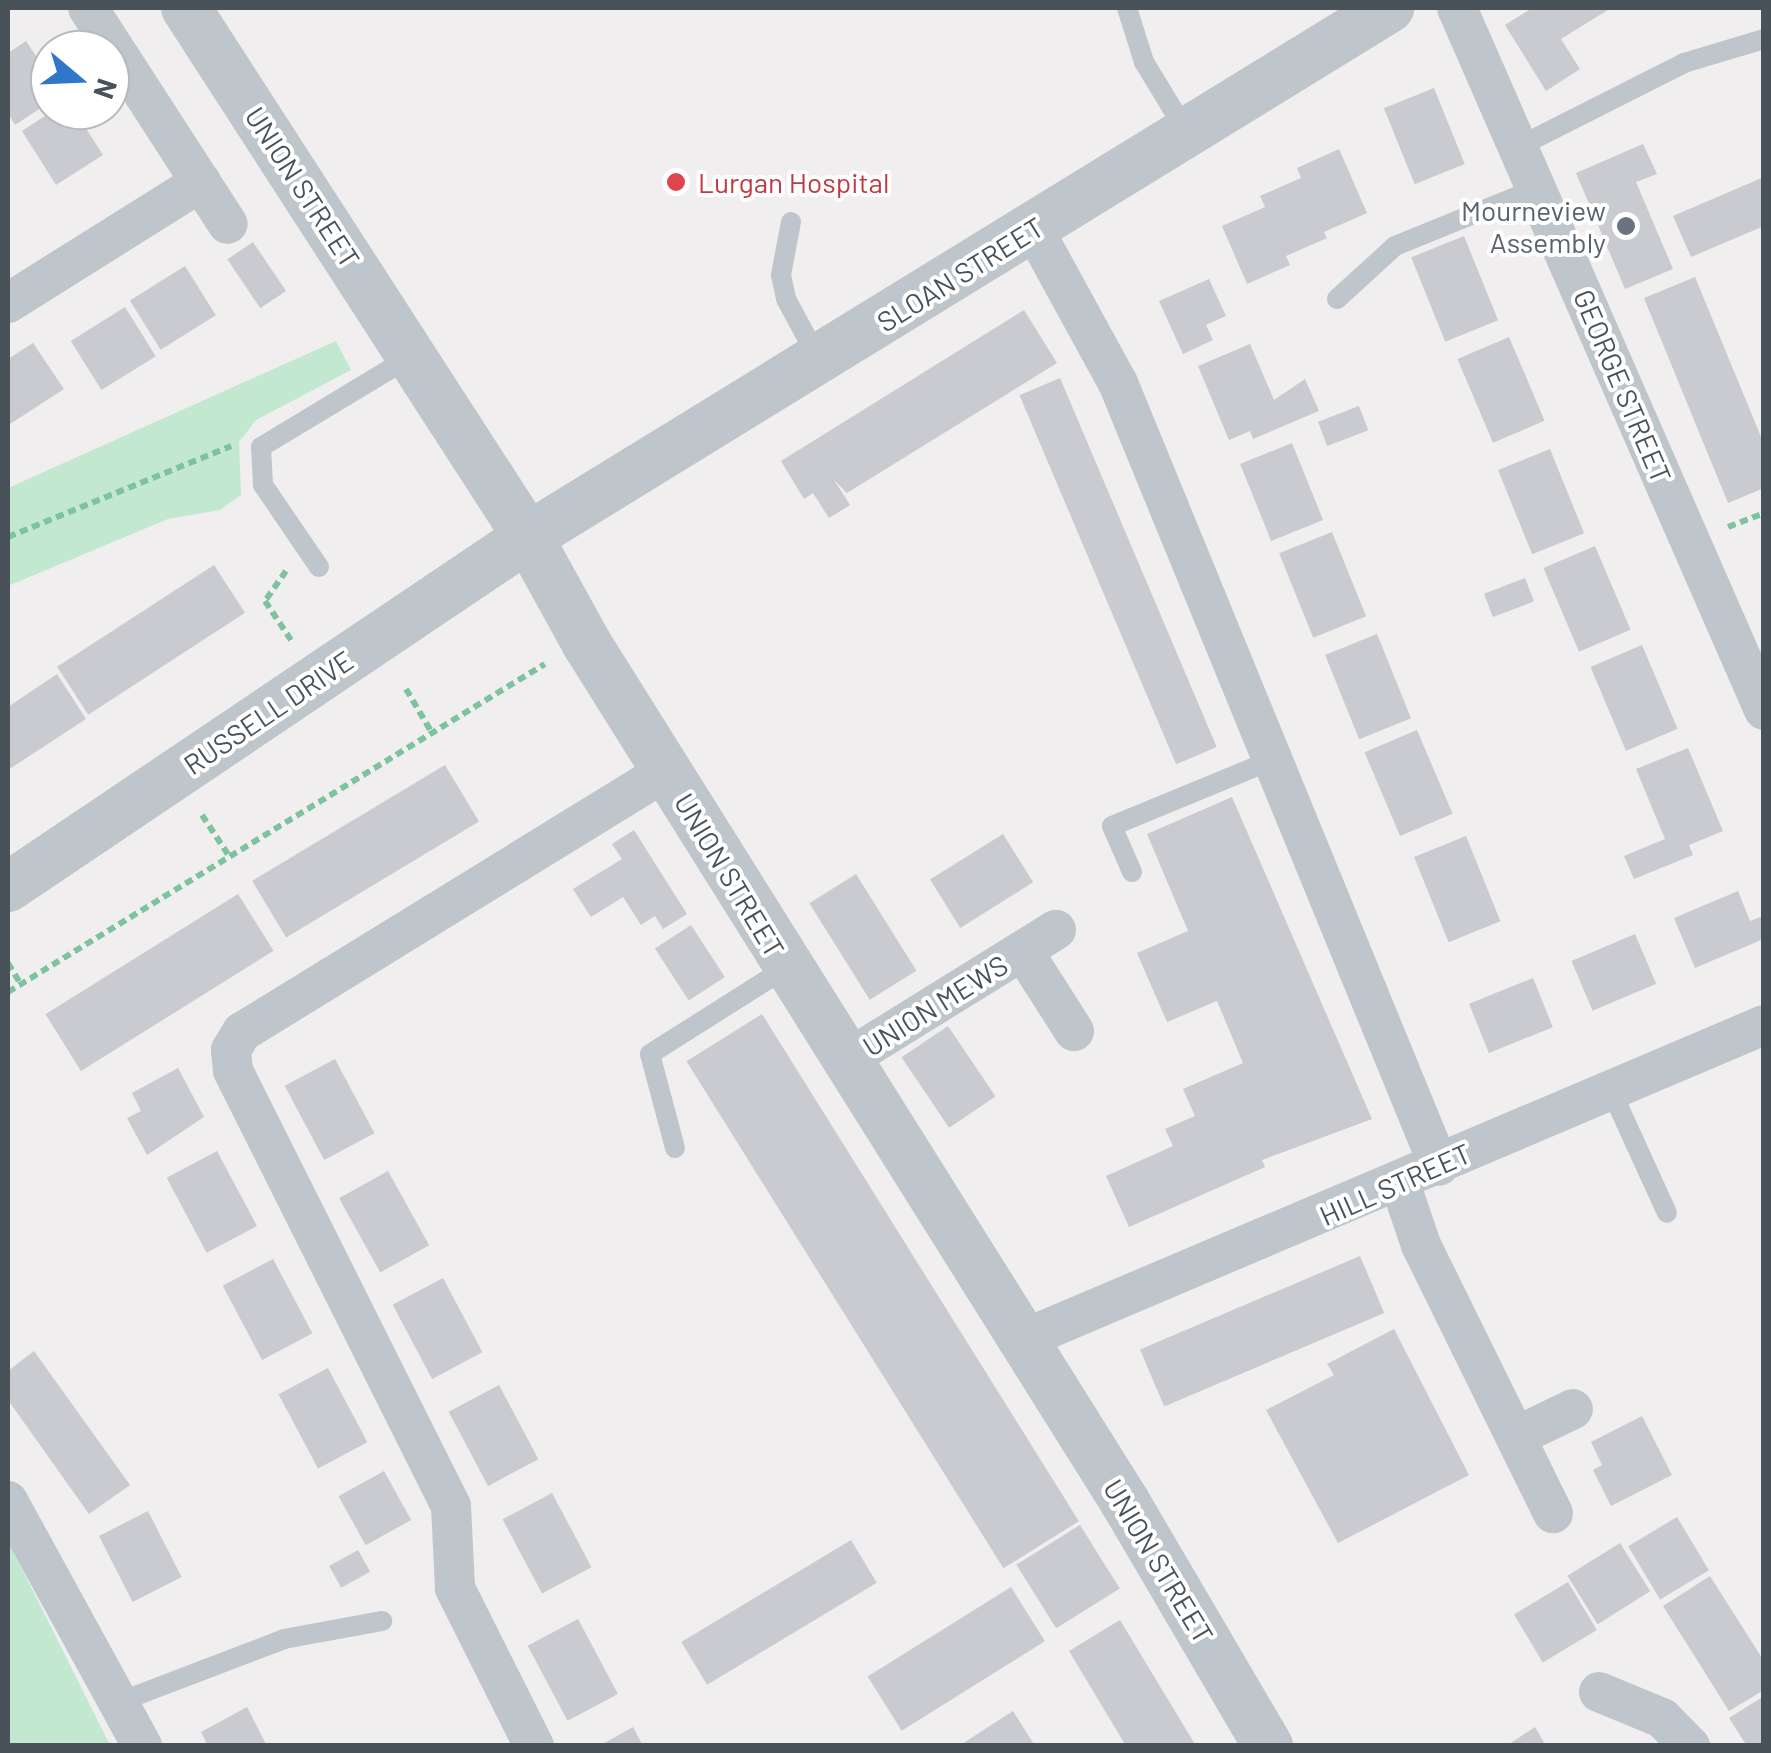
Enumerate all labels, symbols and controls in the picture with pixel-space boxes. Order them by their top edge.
north arrow [30,30,130,130]
text: N [87,75,126,103]
street label: UNION STREET [239,100,367,274]
place label: Lurgan Hospital [698,165,889,199]
marker: Lurgan Hospital [663,169,689,195]
place label: Mourneview Assembly [1461,193,1606,259]
street label: SLOAN STREET [871,209,1049,339]
marker: Mourneview Assembly [1615,215,1637,237]
street label: GEORGE STREET [1567,284,1679,488]
street label: RUSSELL DRIVE [177,643,359,781]
street label: UNION STREET [668,787,792,963]
street label: UNION MEWS [856,947,1014,1063]
street label: HILL STREET [1314,1136,1476,1232]
street label: UNION STREET [1097,1473,1221,1649]

